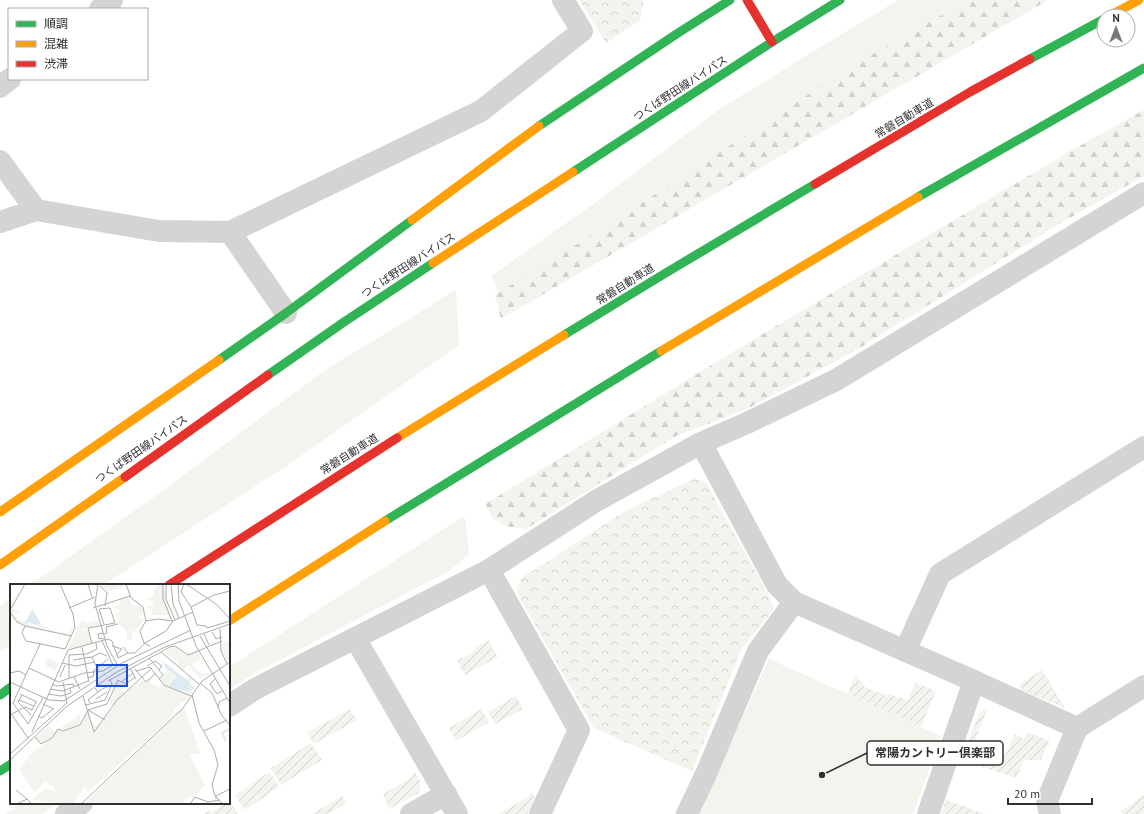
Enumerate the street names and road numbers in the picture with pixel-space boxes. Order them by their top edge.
street label: つくば野田線バイパス [630,52,730,124]
street label: 常磐自動車道 [872,95,936,141]
street label: つくば野田線バイパス [358,229,458,301]
street label: 常磐自動車道 [593,261,657,307]
street label: つくば野田線バイパス [92,412,190,486]
street label: 常磐自動車道 [317,431,381,477]

